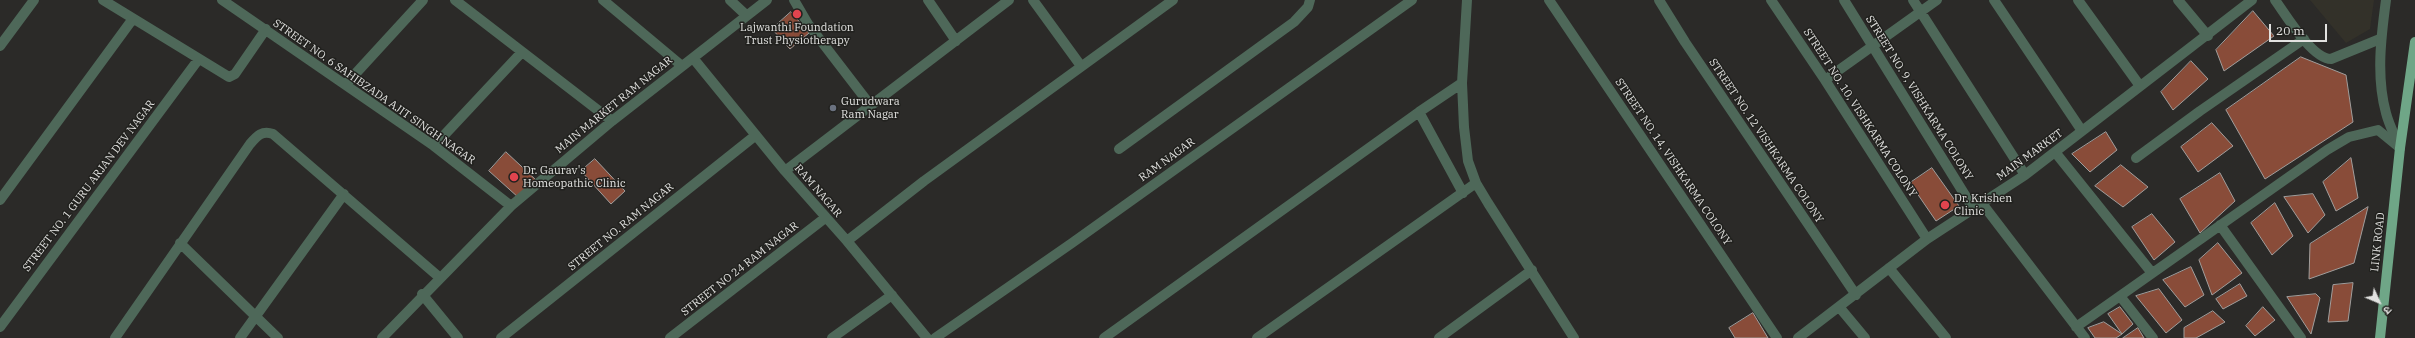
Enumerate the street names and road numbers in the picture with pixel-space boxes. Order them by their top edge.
street label: STREET NO. 9, VISHKARMA COLONY [1863,13,1975,183]
street label: STREET NO. 6 SAHIBZADA AJIT SINGH NAGAR [270,17,478,167]
street label: STREET NO. 10, VISHKARMA COLONY [1800,26,1920,200]
street label: MAIN MARKET RAM NAGAR [553,54,675,156]
street label: STREET NO. 12 VISHKARMA COLONY [1706,56,1826,226]
street label: STREET NO. 14, VISHKARMA COLONY [1612,76,1734,248]
street label: STREET NO. 1 GURU ARJAN DEV NAGAR [20,98,158,274]
street label: MAIN MARKET [1994,127,2066,183]
street label: RAM NAGAR [1137,135,1197,185]
street label: RAM NAGAR [791,162,845,220]
street label: STREET NO. RAM NAGAR [566,180,676,274]
street label: LINK ROAD [2368,212,2388,272]
street label: STREET NO 24 RAM NAGAR [679,219,801,319]

